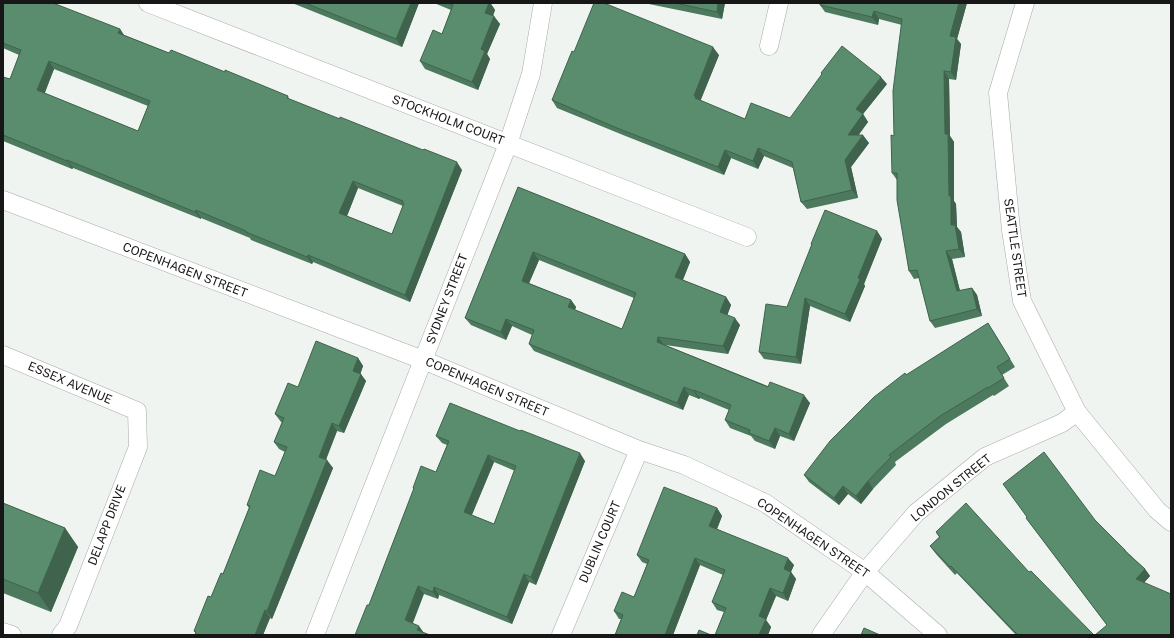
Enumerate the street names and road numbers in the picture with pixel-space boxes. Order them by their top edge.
street label: STOCKHOLM COURT [390,92,506,148]
street label: SEATTLE STREET [1001,197,1029,299]
street label: COPENHAGEN STREET [121,240,249,300]
street label: SYDNEY STREET [423,252,471,346]
street label: COPENHAGEN STREET [423,355,551,419]
street label: ESSEX AVENUE [26,359,114,407]
street label: LONDON STREET [908,451,994,525]
street label: DELAPP DRIVE [85,483,129,567]
street label: COPENHAGEN STREET [754,495,872,581]
street label: DUBLIN COURT [576,499,624,585]

